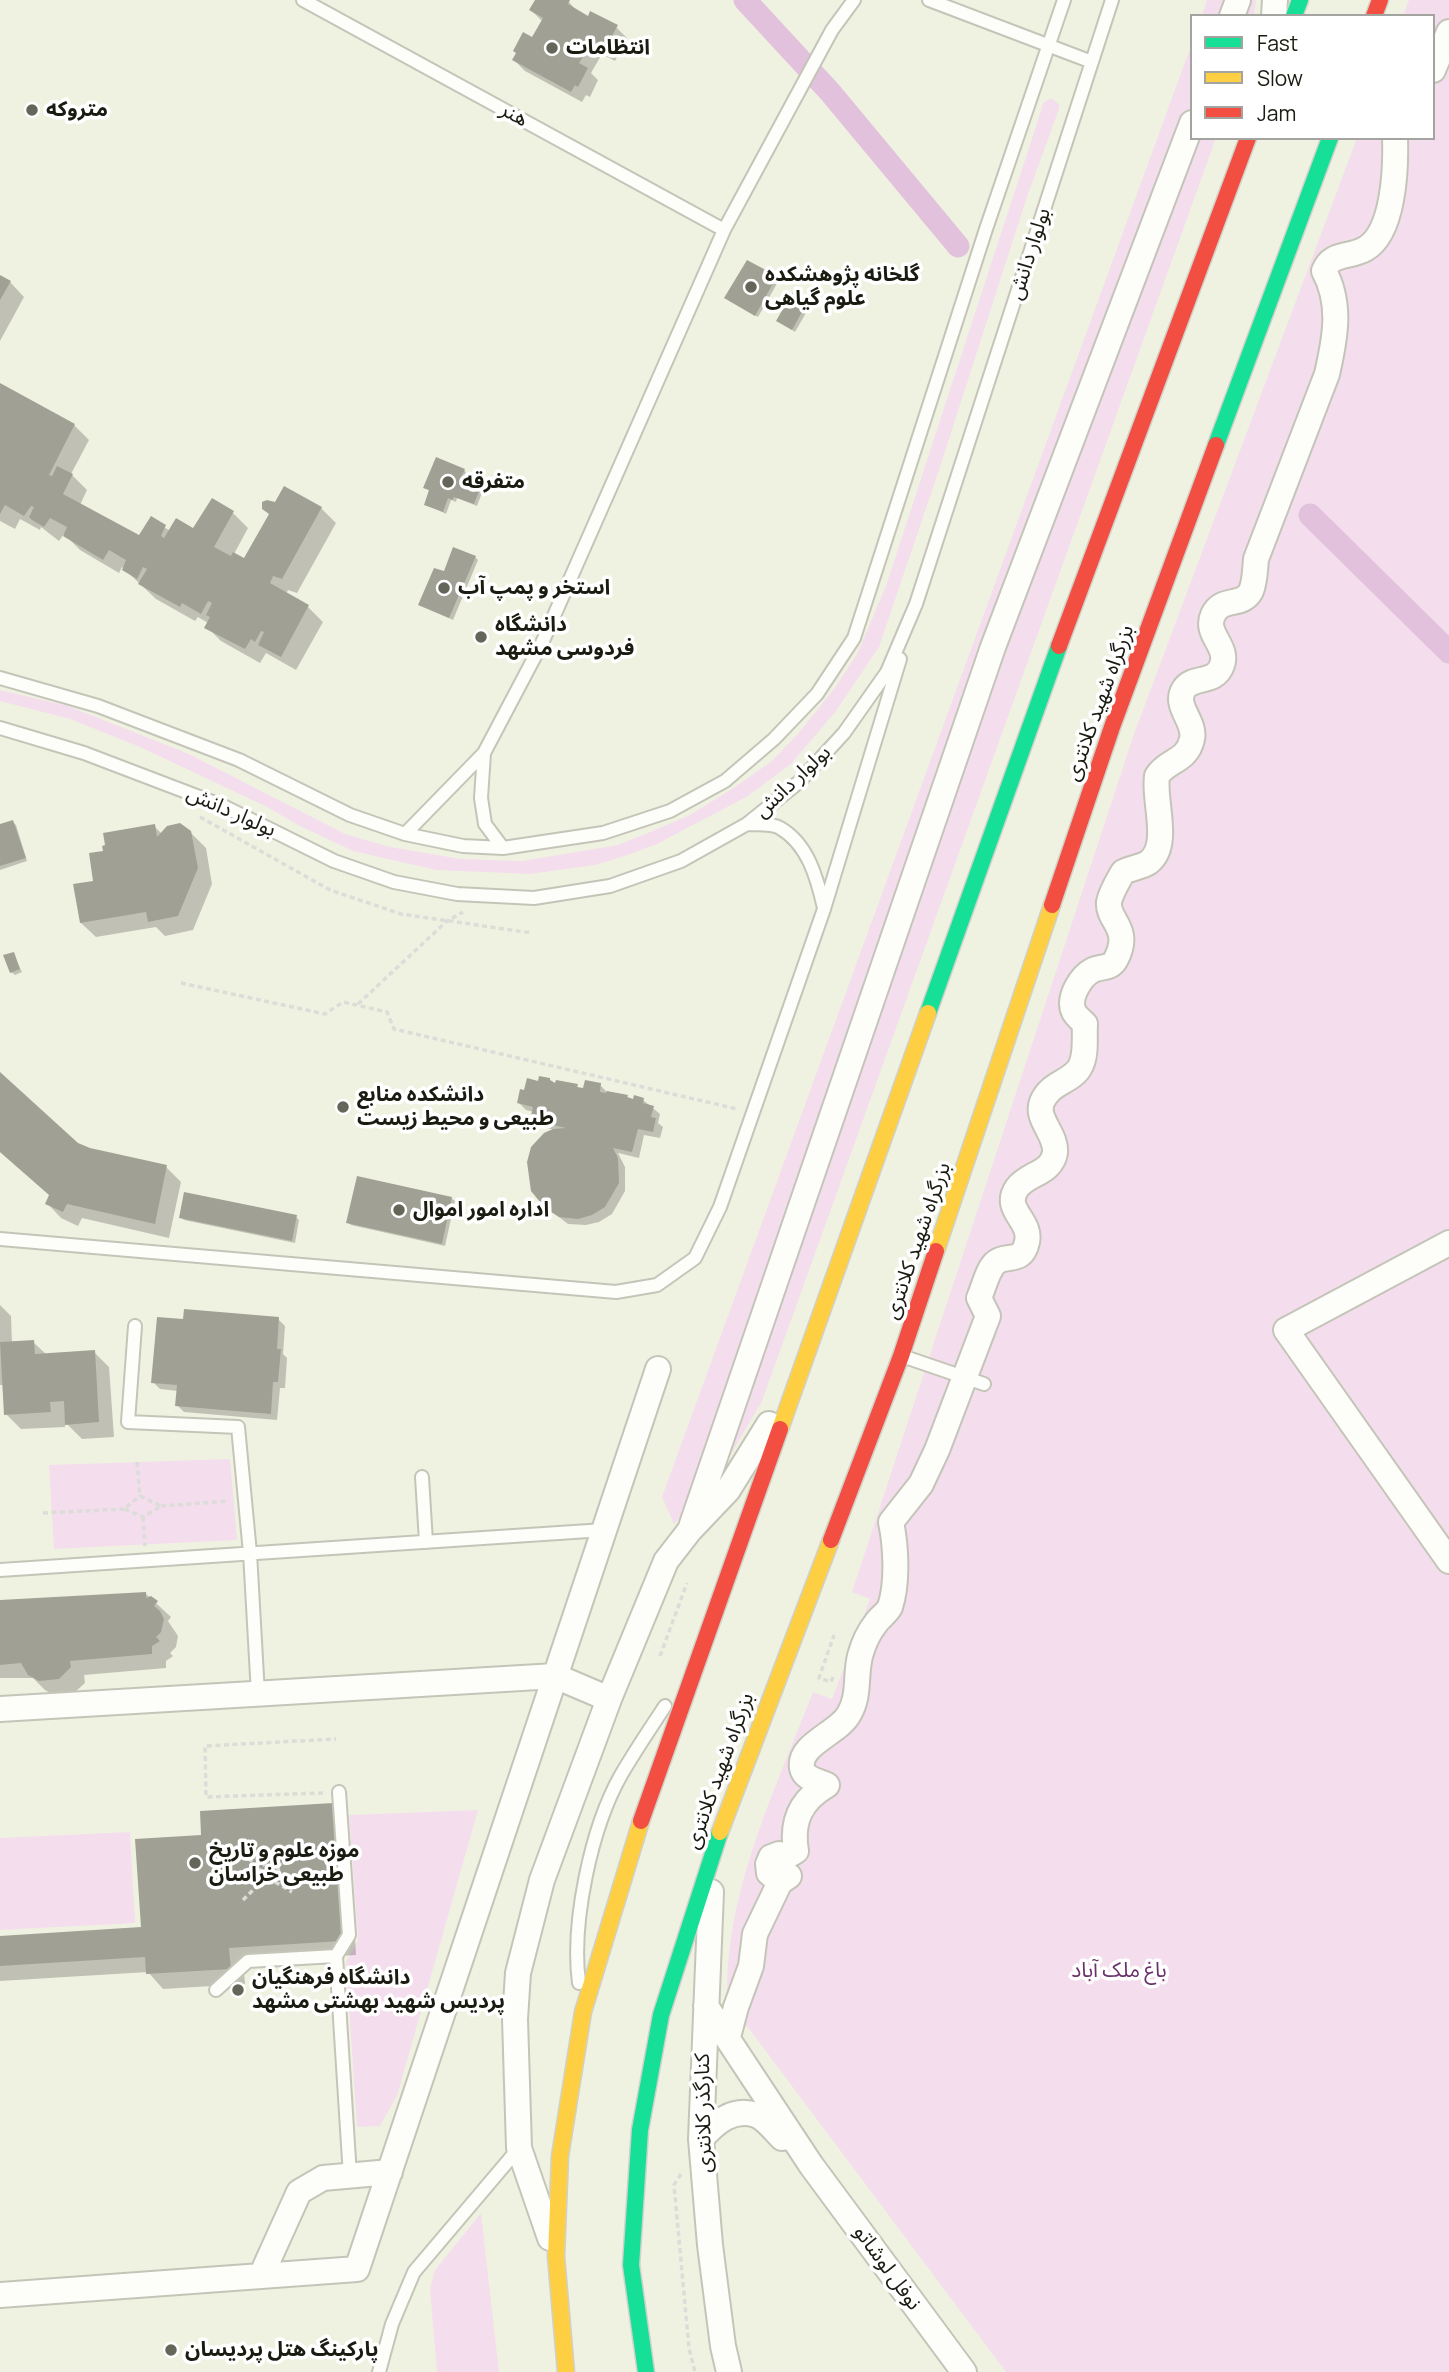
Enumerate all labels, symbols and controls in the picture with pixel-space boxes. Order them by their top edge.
legend [1190,14,1435,140]
text: Fast [1257,29,1298,57]
place label: انتظامات [566,35,650,61]
marker: انتظامات [544,40,560,56]
text: Slow [1257,64,1303,92]
place label: متروکه [46,97,108,123]
street label: هنر [496,97,532,133]
text: Jam [1257,99,1296,127]
marker: متروکه [24,102,40,118]
street label: بولوار دانش [1003,205,1057,303]
place label: گلخانه پژوهشکده علوم گیاهی [765,262,920,312]
marker: گلخانه پژوهشکده علوم گیاهی [743,279,759,295]
place label: متفرقه [462,469,525,495]
marker: متفرقه [440,474,456,490]
place label: استخر و پمپ آب [458,575,610,601]
marker: استخر و پمپ آب [436,580,452,596]
place label: دانشگاه فردوسی مشهد [495,612,634,662]
street label: بزرگراه شهید کلانتری [1060,622,1140,784]
marker: دانشگاه فردوسی مشهد [473,629,489,645]
street label: بولوار دانش [750,740,836,824]
street label: بولوار دانش [182,781,280,843]
place label: دانشکده منابع طبیعی و محیط زیست [357,1082,554,1132]
marker: دانشکده منابع طبیعی و محیط زیست [335,1099,351,1115]
street label: بزرگراه شهید کلانتری [879,1159,957,1323]
place label: اداره امور اموال [413,1197,549,1223]
marker: اداره امور اموال [391,1202,407,1218]
street label: بزرگراه شهید کلانتری [680,1690,760,1852]
place label: موزه علوم و تاریخ طبیعی خراسان [209,1838,360,1888]
marker: موزه علوم و تاریخ طبیعی خراسان [187,1855,203,1871]
park label: باغ ملک آباد [1071,1958,1167,1984]
place label: دانشگاه فرهنگیان پردیس شهید بهشتی مشهد [252,1965,505,2015]
marker: دانشگاه فرهنگیان پردیس شهید بهشتی مشهد [230,1982,246,1998]
street label: کنارگذر کلانتری [690,2053,718,2173]
street label: نوفل لوشاتو [848,2221,926,2315]
place label: پارکینگ هتل پردیسان [185,2337,379,2363]
marker: پارکینگ هتل پردیسان [163,2342,179,2358]

